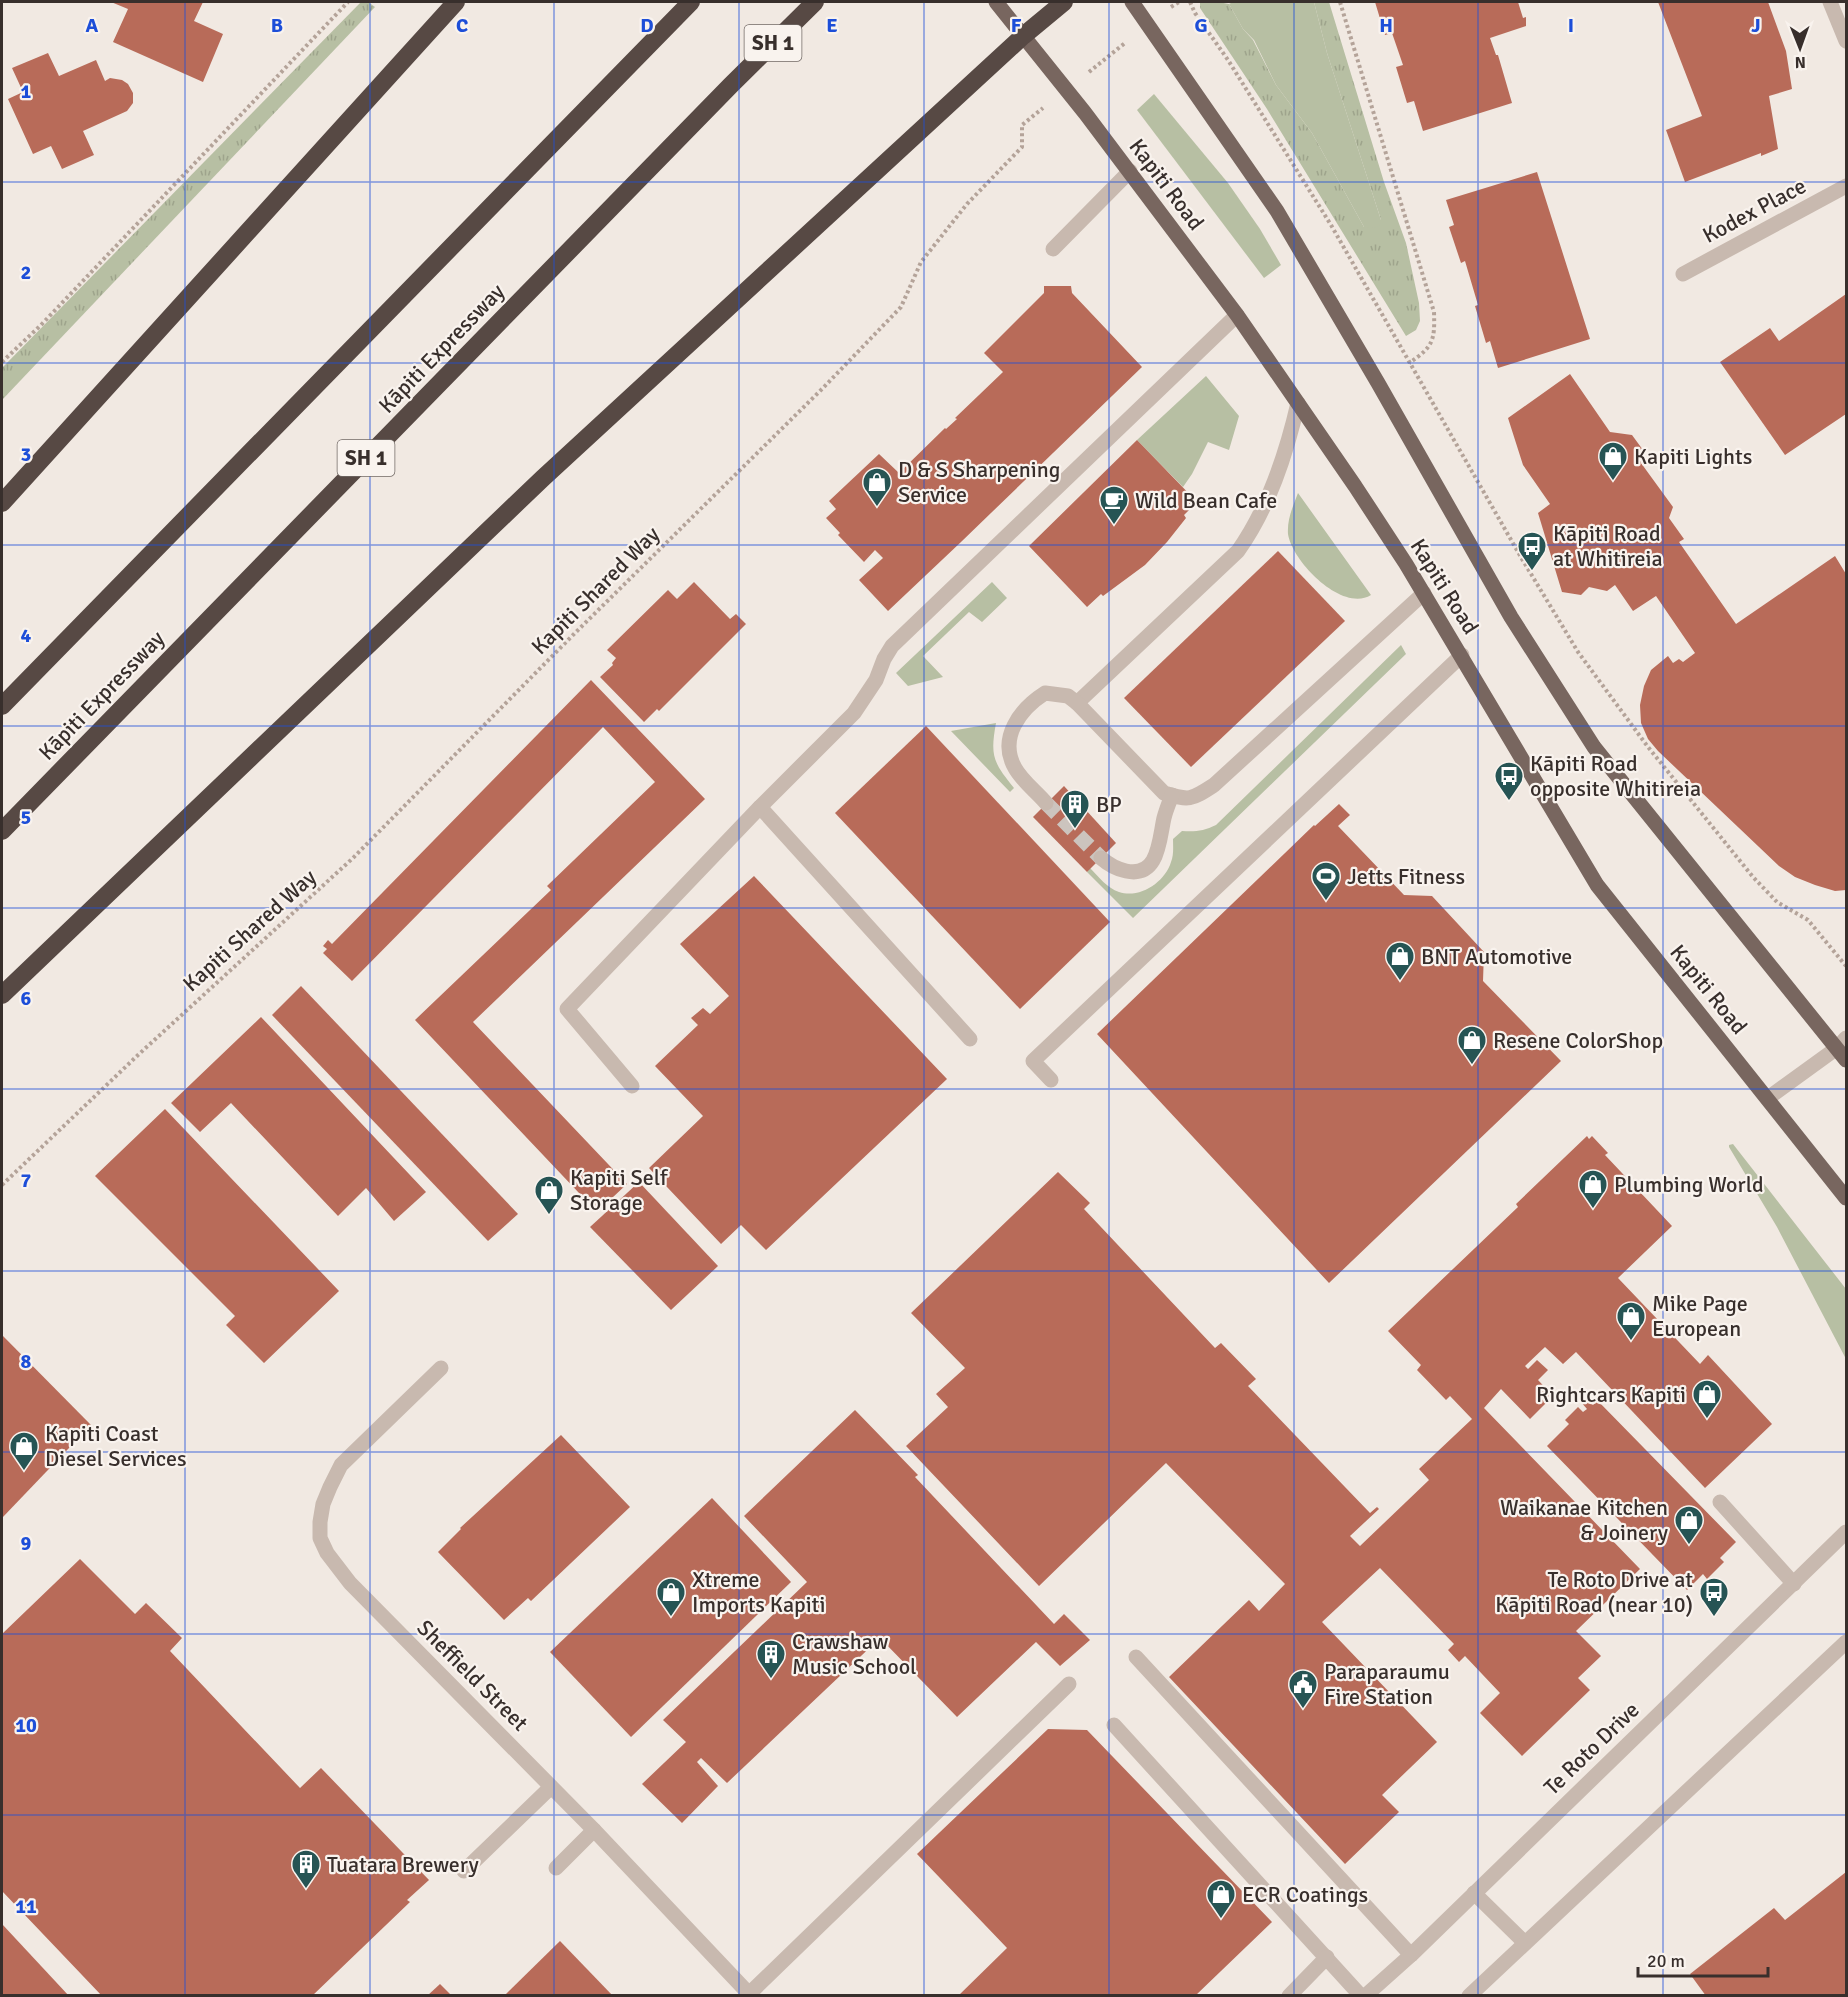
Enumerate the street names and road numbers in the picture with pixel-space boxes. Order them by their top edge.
road number: SH 1 [744,25,802,61]
street label: Kapiti Road [1123,133,1210,235]
street label: Kodex Place [1698,172,1811,249]
street label: Kāpiti Expressway [373,278,510,419]
road number: SH 1 [338,440,394,476]
street label: Kapiti Shared Way [526,520,666,660]
street label: Kapiti Road [1405,534,1485,639]
street label: Kāpiti Expressway [33,625,170,766]
street label: Kapiti Shared Way [177,863,322,997]
street label: Kapiti Road [1664,939,1753,1040]
street label: Sheffield Street [412,1614,534,1737]
street label: Te Roto Drive [1538,1696,1645,1800]

